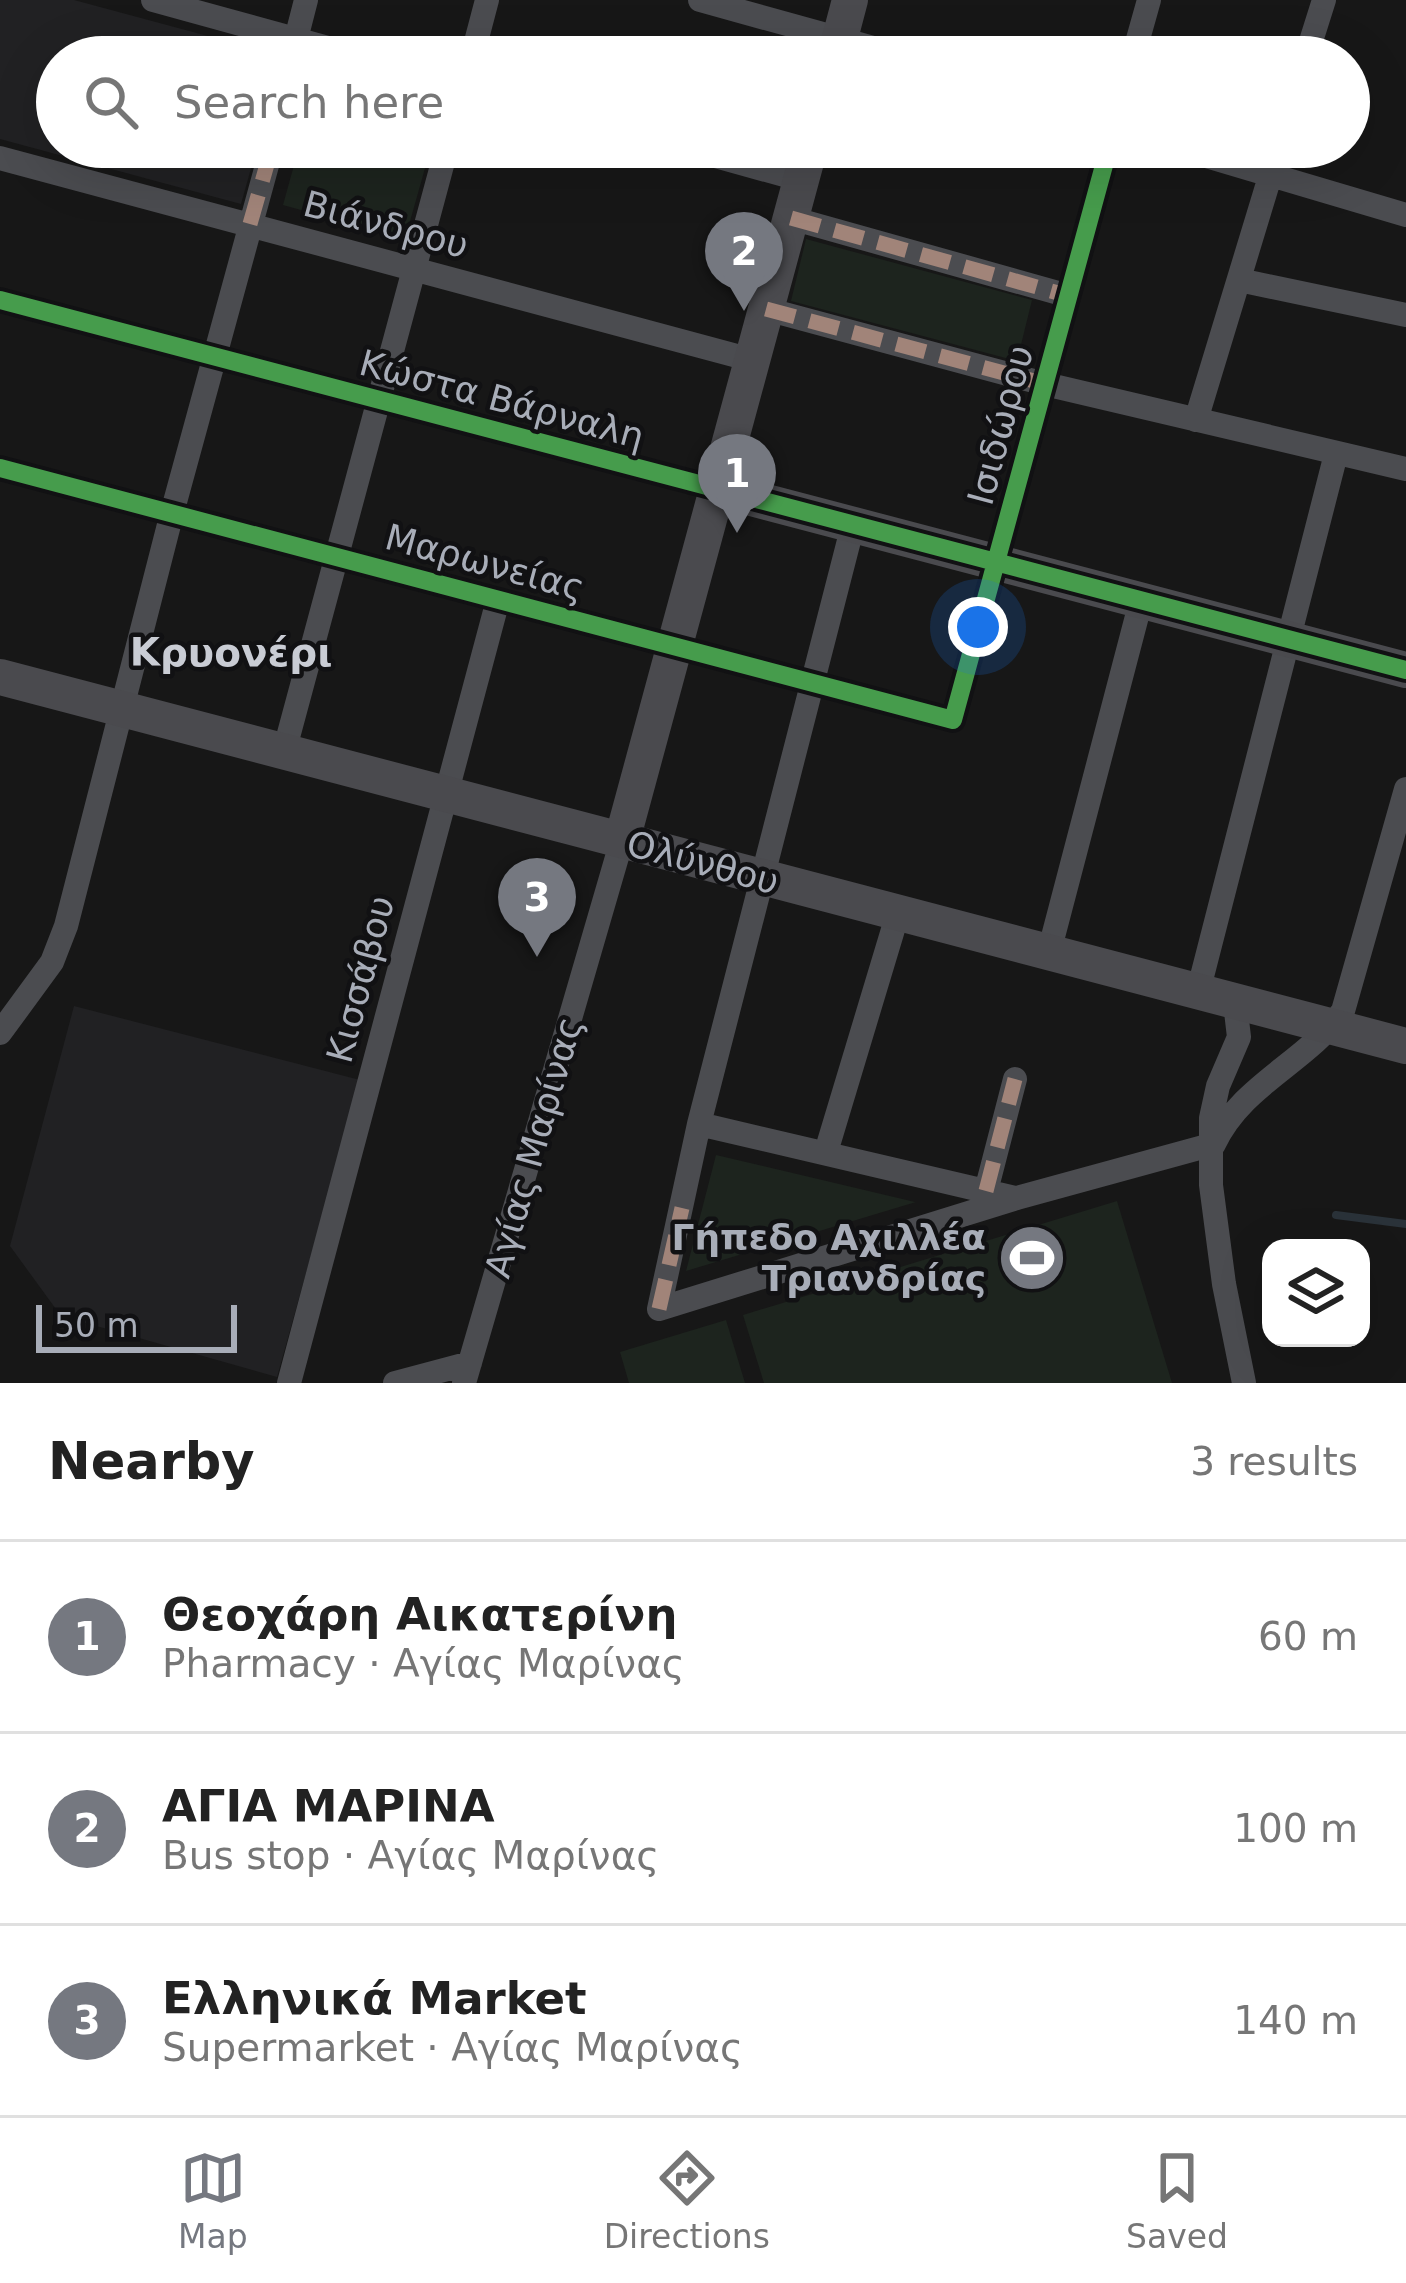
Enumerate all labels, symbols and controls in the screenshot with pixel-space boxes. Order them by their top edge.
search box [36,36,1370,168]
icon: search [78,69,144,135]
text: Search here [174,76,444,129]
street label: Βιάνδρου [299,183,473,266]
pin: 2 [705,212,783,311]
street label: Ισιδώρου [960,341,1041,509]
street label: Κώστα Βάρναλη [355,342,649,457]
pin: 1 [698,434,776,533]
street label: Μαρωνείας [381,516,589,609]
your location [948,597,1008,657]
district label: Κρυονέρι [130,630,332,675]
street label: Ολύνθου [622,823,783,902]
pin: 3 [498,858,576,957]
street label: Κισσάβου [319,891,402,1067]
street label: Αγίας Μαρίνας [477,1012,590,1282]
place label: Γήπεδο Αχιλλέα Τριανδρίας [671,1217,986,1299]
sports icon: Γήπεδο Αχιλλέα Τριανδρίας [997,1223,1067,1293]
map controls [1262,1239,1370,1347]
button: layers [1262,1239,1370,1347]
scale bar [36,1299,237,1352]
text: 50 m [54,1306,139,1345]
text: Nearby [48,1432,255,1491]
text: 3 results [1190,1439,1358,1484]
text: Θεοχάρη Αικατερίνη [162,1588,678,1641]
text: 1 [73,1614,101,1659]
text: 60 m [1258,1614,1358,1659]
text: Pharmacy · Αγίας Μαρίνας [162,1641,685,1686]
text: ΑΓΙΑ ΜΑΡΙΝΑ [162,1780,495,1833]
text: 2 [73,1806,101,1851]
text: 100 m [1233,1806,1358,1851]
text: Bus stop · Αγίας Μαρίνας [162,1833,659,1878]
text: Ελληνικά Market [162,1972,587,2025]
text: 3 [73,1998,101,2043]
text: 140 m [1233,1998,1358,2043]
text: Supermarket · Αγίας Μαρίνας [162,2025,743,2070]
tab: Map [178,2145,248,2256]
tab: Directions [604,2145,770,2256]
tab: Saved [1126,2145,1228,2256]

